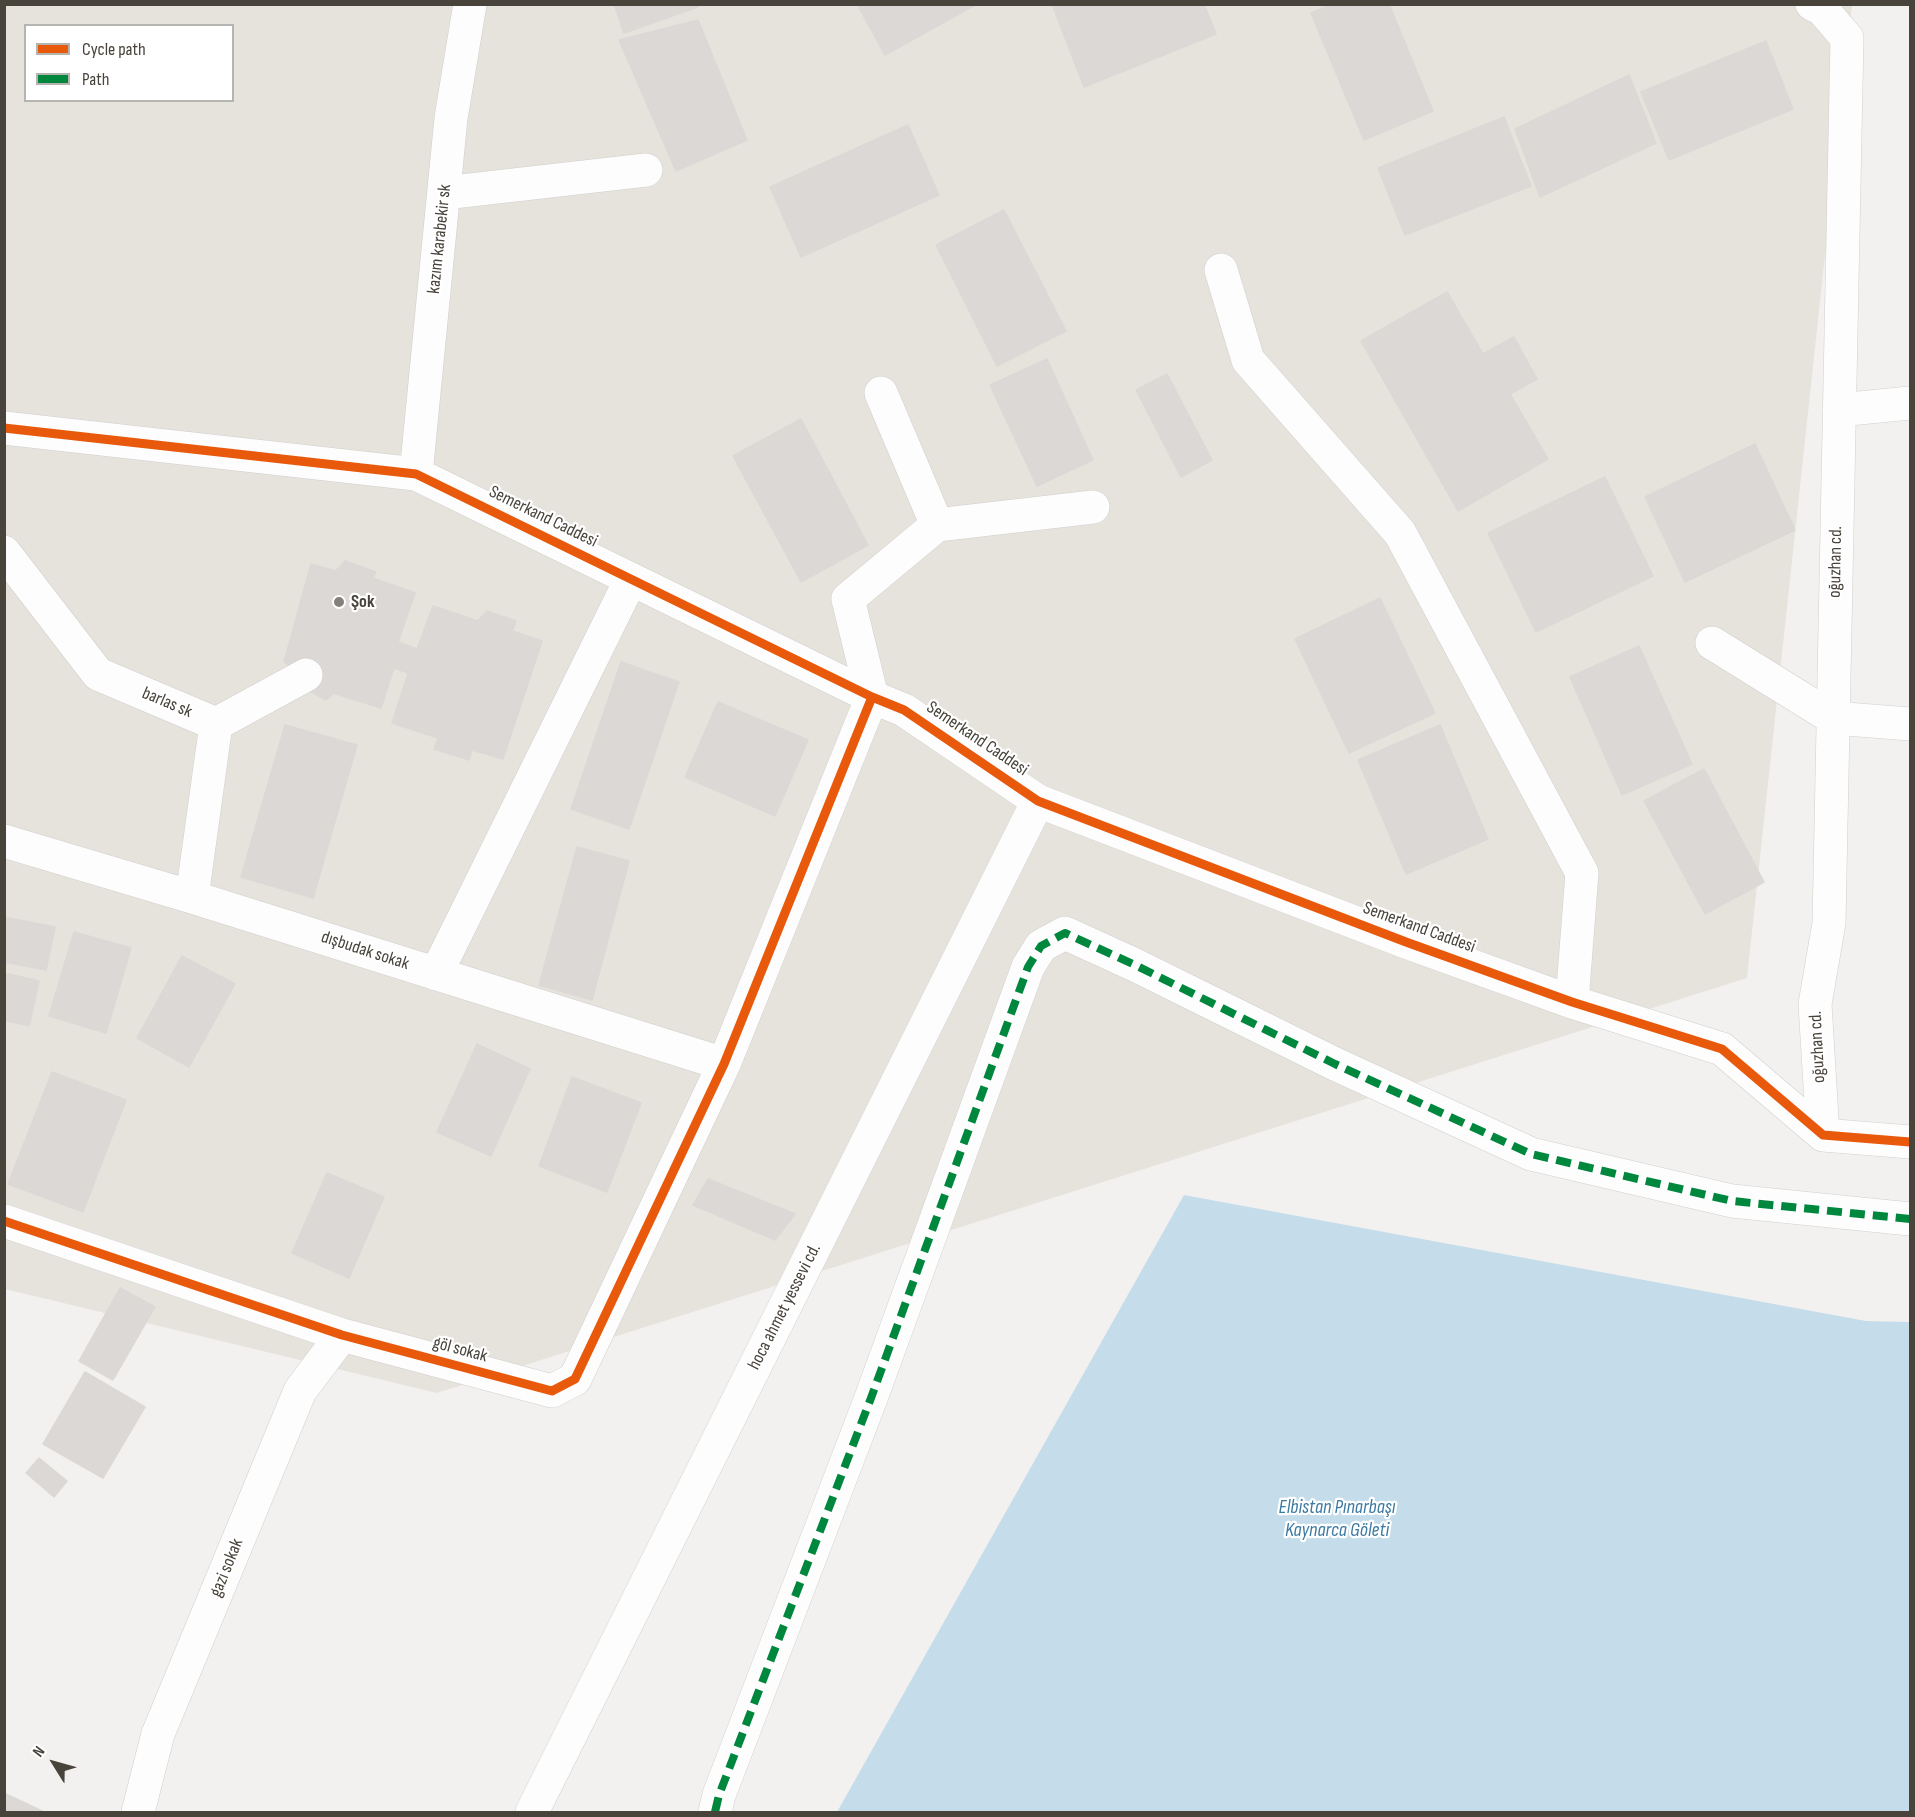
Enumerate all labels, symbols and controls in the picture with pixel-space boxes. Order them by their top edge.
legend [24,24,234,102]
text: Cycle path [82,39,146,60]
text: Path [82,69,110,90]
street label: kazım karabekir sk [424,183,456,295]
street label: Semerkand Caddesi [485,481,601,553]
street label: oğuzhan cd. [1825,526,1847,598]
place label: Şok [351,591,375,613]
marker: Şok [332,595,346,609]
street label: barlas sk [139,683,195,723]
street label: Semerkand Caddesi [922,697,1032,781]
street label: Semerkand Caddesi [1360,898,1478,958]
street label: dışbudak sokak [318,927,412,975]
street label: oğuzhan cd. [1805,1011,1831,1083]
street label: hoca ahmet yessevi cd. [744,1240,826,1374]
street label: göl sokak [430,1332,490,1368]
water label: Elbistan Pınarbaşı Kaynarca Göleti [1279,1496,1395,1543]
street label: gazi sokak [206,1536,248,1600]
north arrow [24,1733,84,1793]
text: N [29,1743,49,1761]

